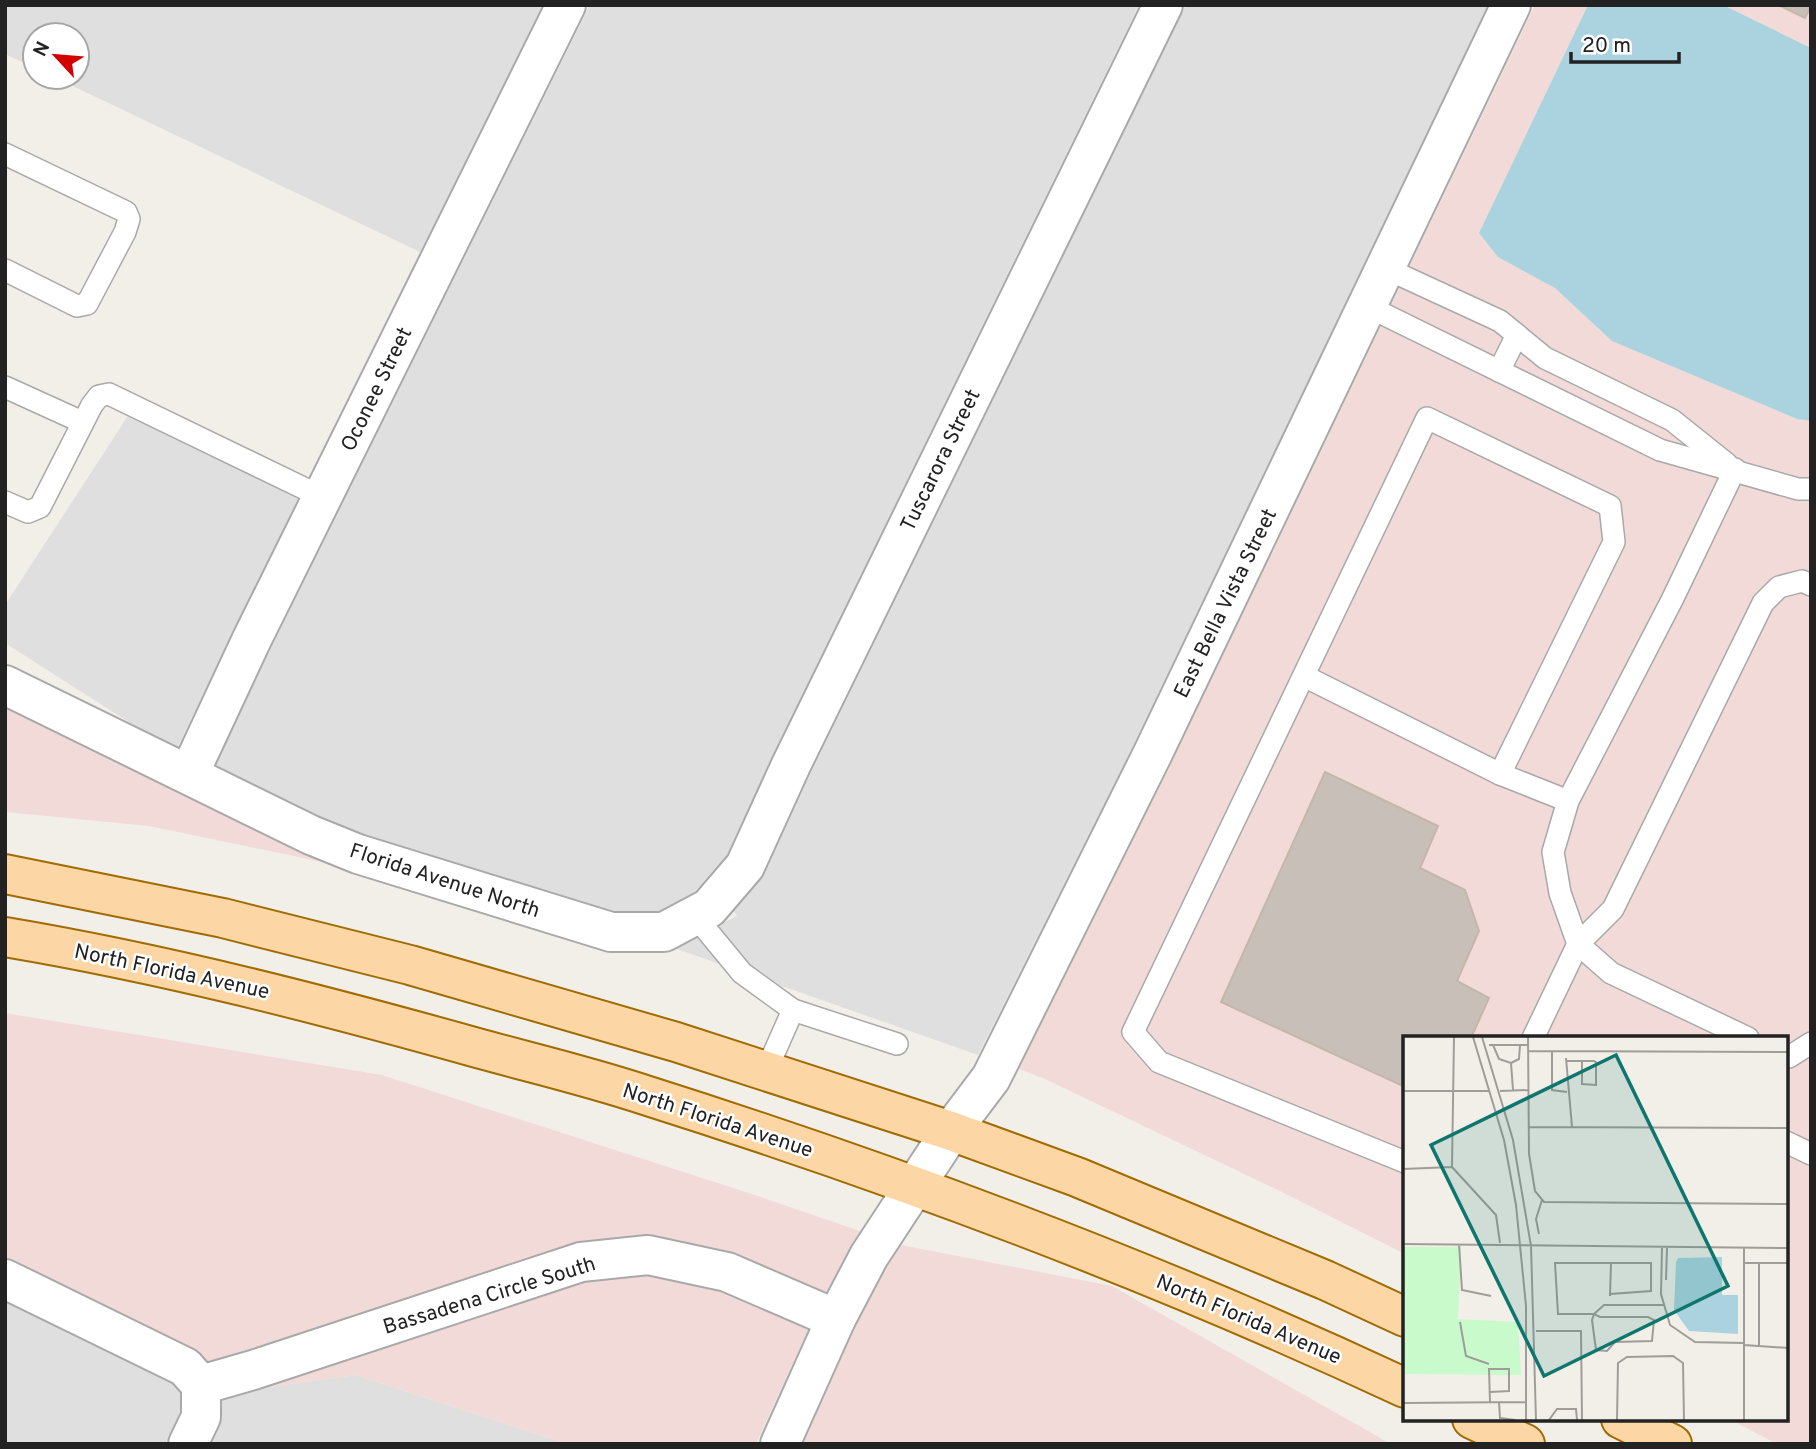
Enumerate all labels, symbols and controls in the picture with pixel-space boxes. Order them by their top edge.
north arrow [21,21,91,91]
scale bar [1571,21,1680,65]
text: 20 m [1582,33,1631,60]
text: N [29,38,56,61]
street label: Oconee Street [336,323,419,456]
street label: Tuscarora Street [895,385,988,536]
street label: East Bella Vista Street [1169,504,1284,703]
street label: Florida Avenue North [346,838,543,925]
street label: North Florida Avenue [72,939,272,1006]
inset map [1403,1036,1788,1421]
street label: North Florida Avenue [619,1078,816,1165]
street label: Bassadena Circle South [380,1251,599,1342]
street label: North Florida Avenue [1152,1269,1345,1372]

